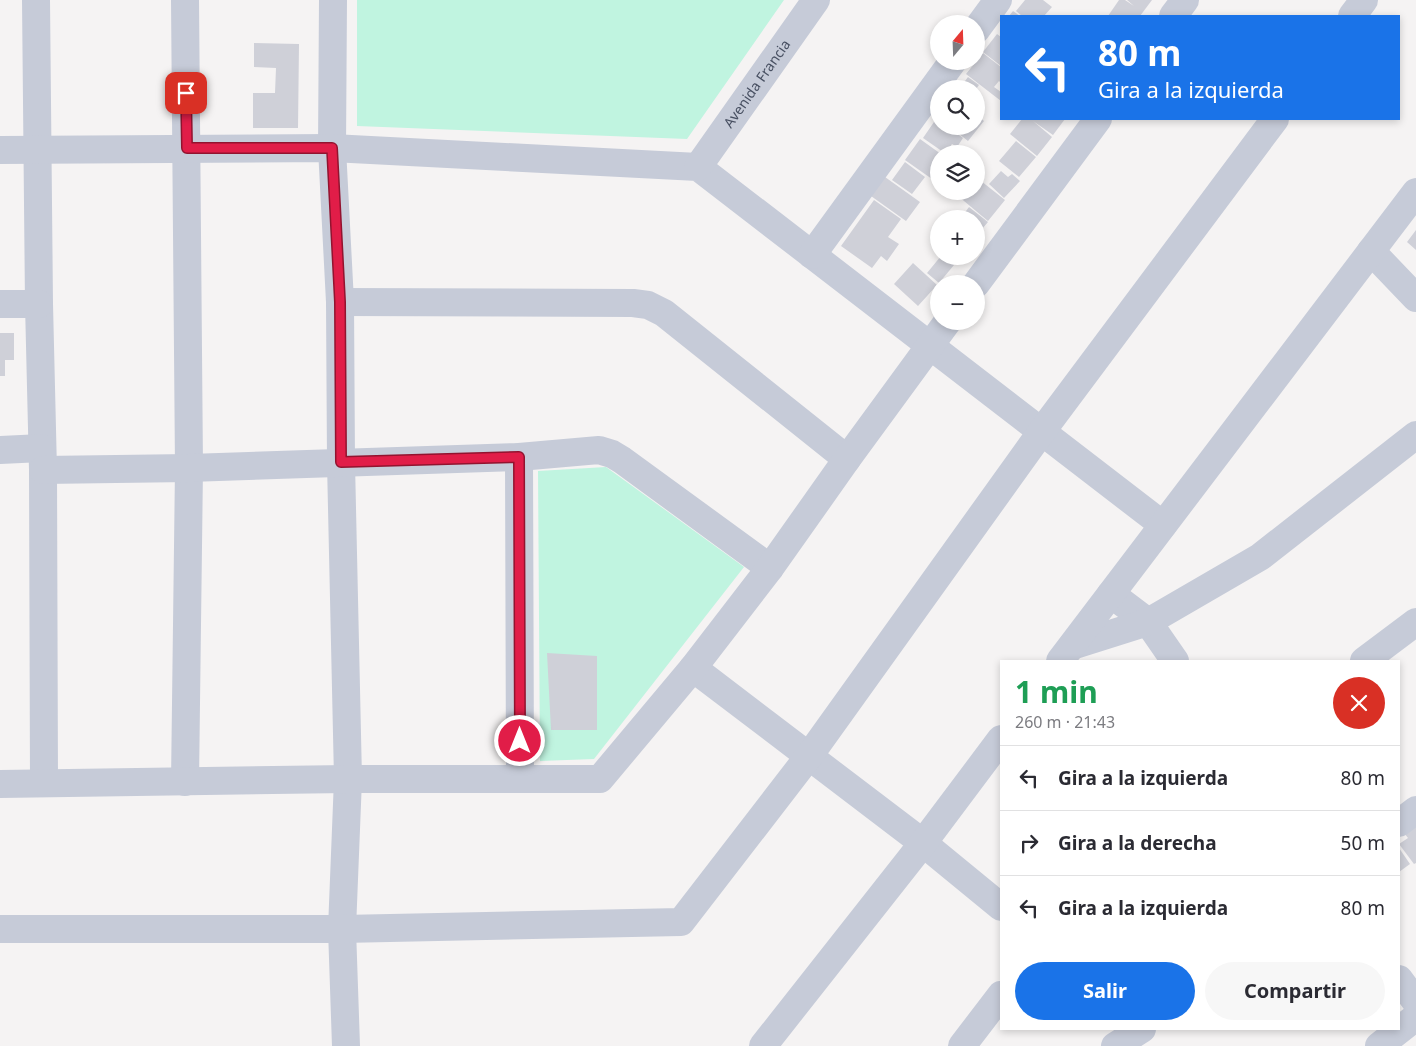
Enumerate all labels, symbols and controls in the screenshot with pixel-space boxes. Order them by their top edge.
north arrow [930,15,985,70]
map controls [930,15,985,330]
text: 80 m [1098,29,1181,76]
street label: Avenida Francia [719,35,794,131]
icon: left [1015,35,1080,100]
pin [165,72,207,114]
text: Gira a la izquierda [1098,74,1284,104]
icon: arrive [172,79,200,107]
button: search [930,80,985,135]
button: layers [930,145,985,200]
button: + [930,210,985,265]
button: − [930,275,985,330]
text: 1 min [1015,671,1098,712]
button: close [1333,677,1385,729]
text: 260 m · 21:43 [1015,711,1115,733]
position arrow [493,714,545,766]
icon: left [1015,764,1043,792]
text: Gira a la izquierda [1058,765,1228,791]
text: 80 m [1341,765,1385,791]
icon: right [1015,829,1043,857]
text: Gira a la derecha [1058,830,1217,856]
text: 50 m [1341,830,1385,856]
icon: left [1015,894,1043,922]
text: Gira a la izquierda [1058,895,1228,921]
text: 80 m [1341,895,1385,921]
button: Salir [1015,962,1195,1020]
button: Compartir [1205,962,1385,1020]

